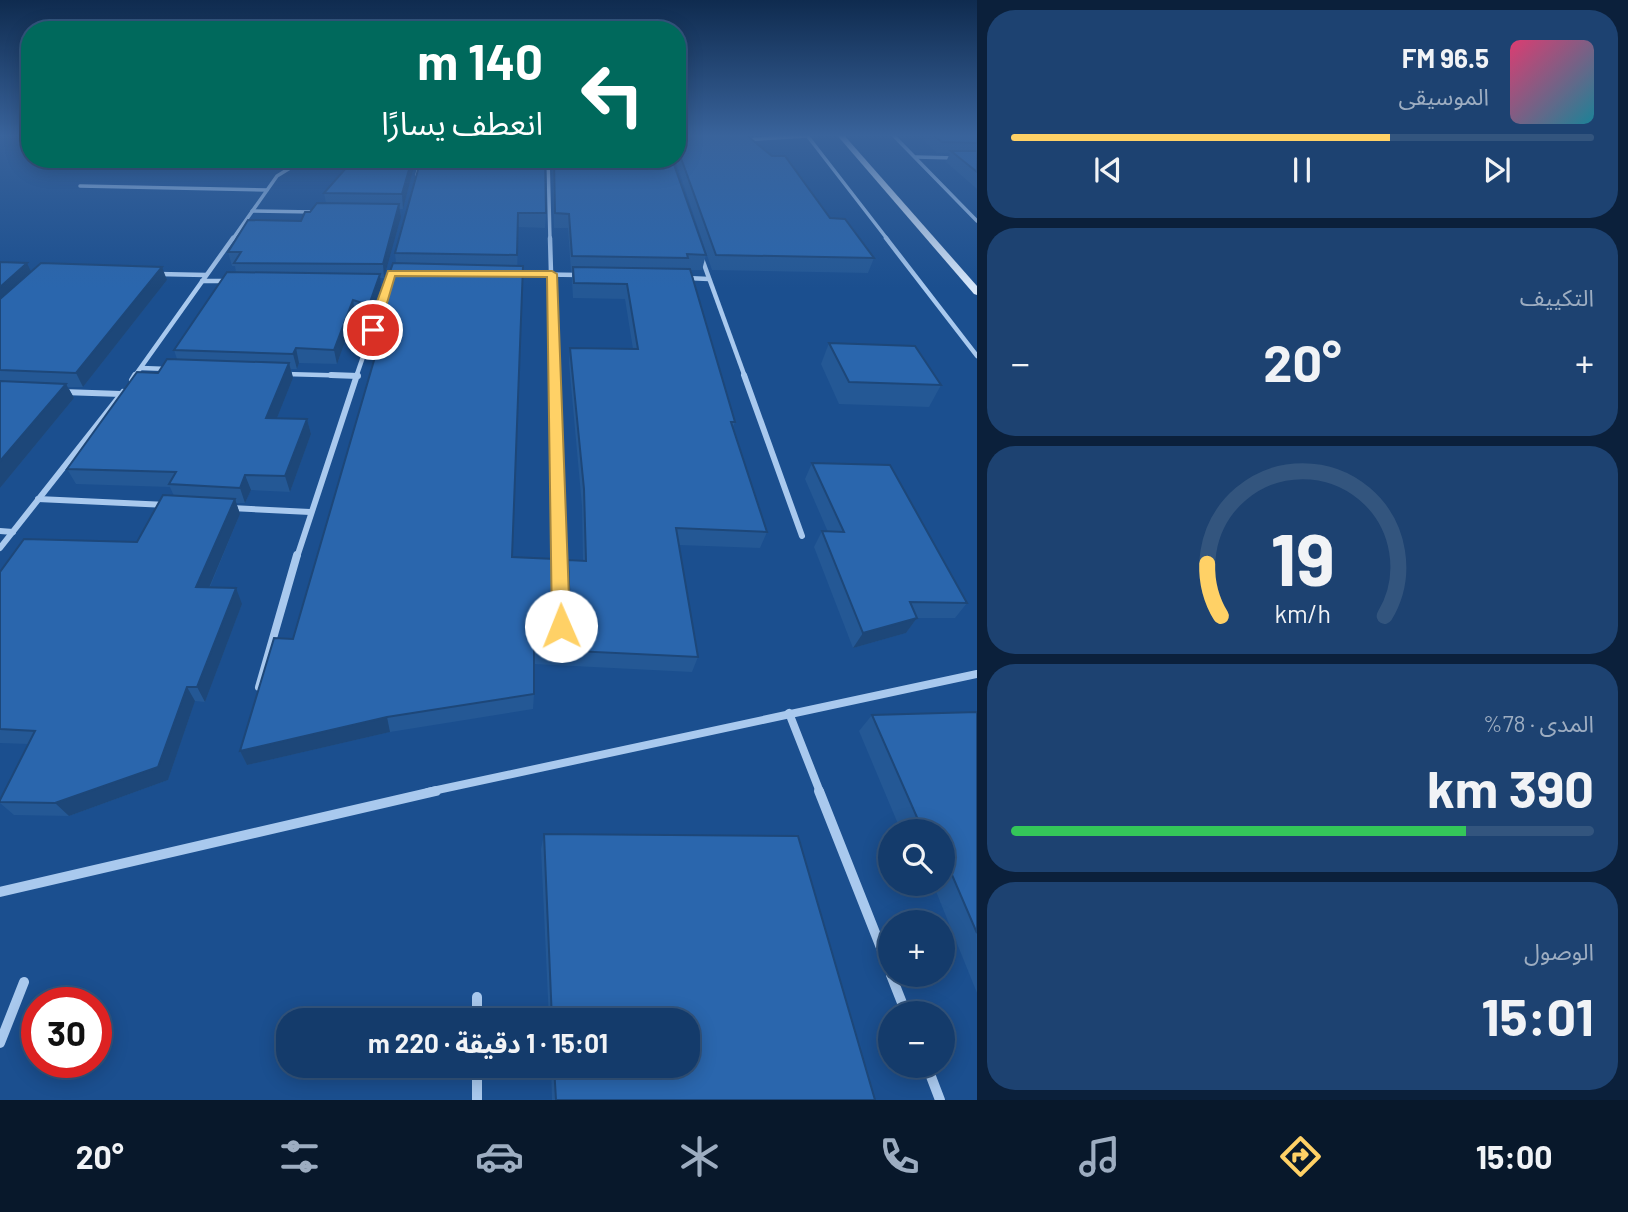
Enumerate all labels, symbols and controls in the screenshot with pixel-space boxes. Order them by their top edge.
text: 140 m [417,31,543,90]
text: 96.5 FM [1402,42,1489,73]
icon: left [567,49,658,140]
text: الموسيقى [1398,82,1489,110]
text: انعطف يسارًا [381,103,543,141]
icon: previous [1089,151,1127,189]
icon: pause [1283,151,1321,189]
icon: next [1478,151,1516,189]
text: التكييف [1520,283,1594,311]
pin [343,300,403,360]
icon: arrive [354,311,392,349]
text: 20° [1263,330,1342,392]
text: − [1011,339,1030,385]
text: + [1575,339,1594,385]
text: 19 [1270,513,1335,601]
position arrow [524,589,598,663]
text: km/h [1274,598,1331,628]
text: المدى · 78% [1483,709,1594,737]
text: 390 km [1427,756,1594,818]
map controls [878,819,955,1078]
button: search [878,819,955,896]
button: + [878,910,955,987]
text: الوصول [1524,937,1594,965]
text: 15:01 [1481,984,1594,1046]
speed limit sign: 30 [21,987,112,1078]
button: − [878,1001,955,1078]
text: 15:01 · 1 دقيقة · 220 m [368,1027,608,1058]
icon: filters [275,1132,324,1181]
icon: car [475,1132,524,1181]
icon: climate [675,1132,724,1181]
icon: phone [875,1132,924,1181]
icon: music [1075,1132,1124,1181]
icon: directions [1276,1132,1325,1181]
text: 20° [76,1137,124,1175]
text: 15:00 [1476,1137,1552,1175]

